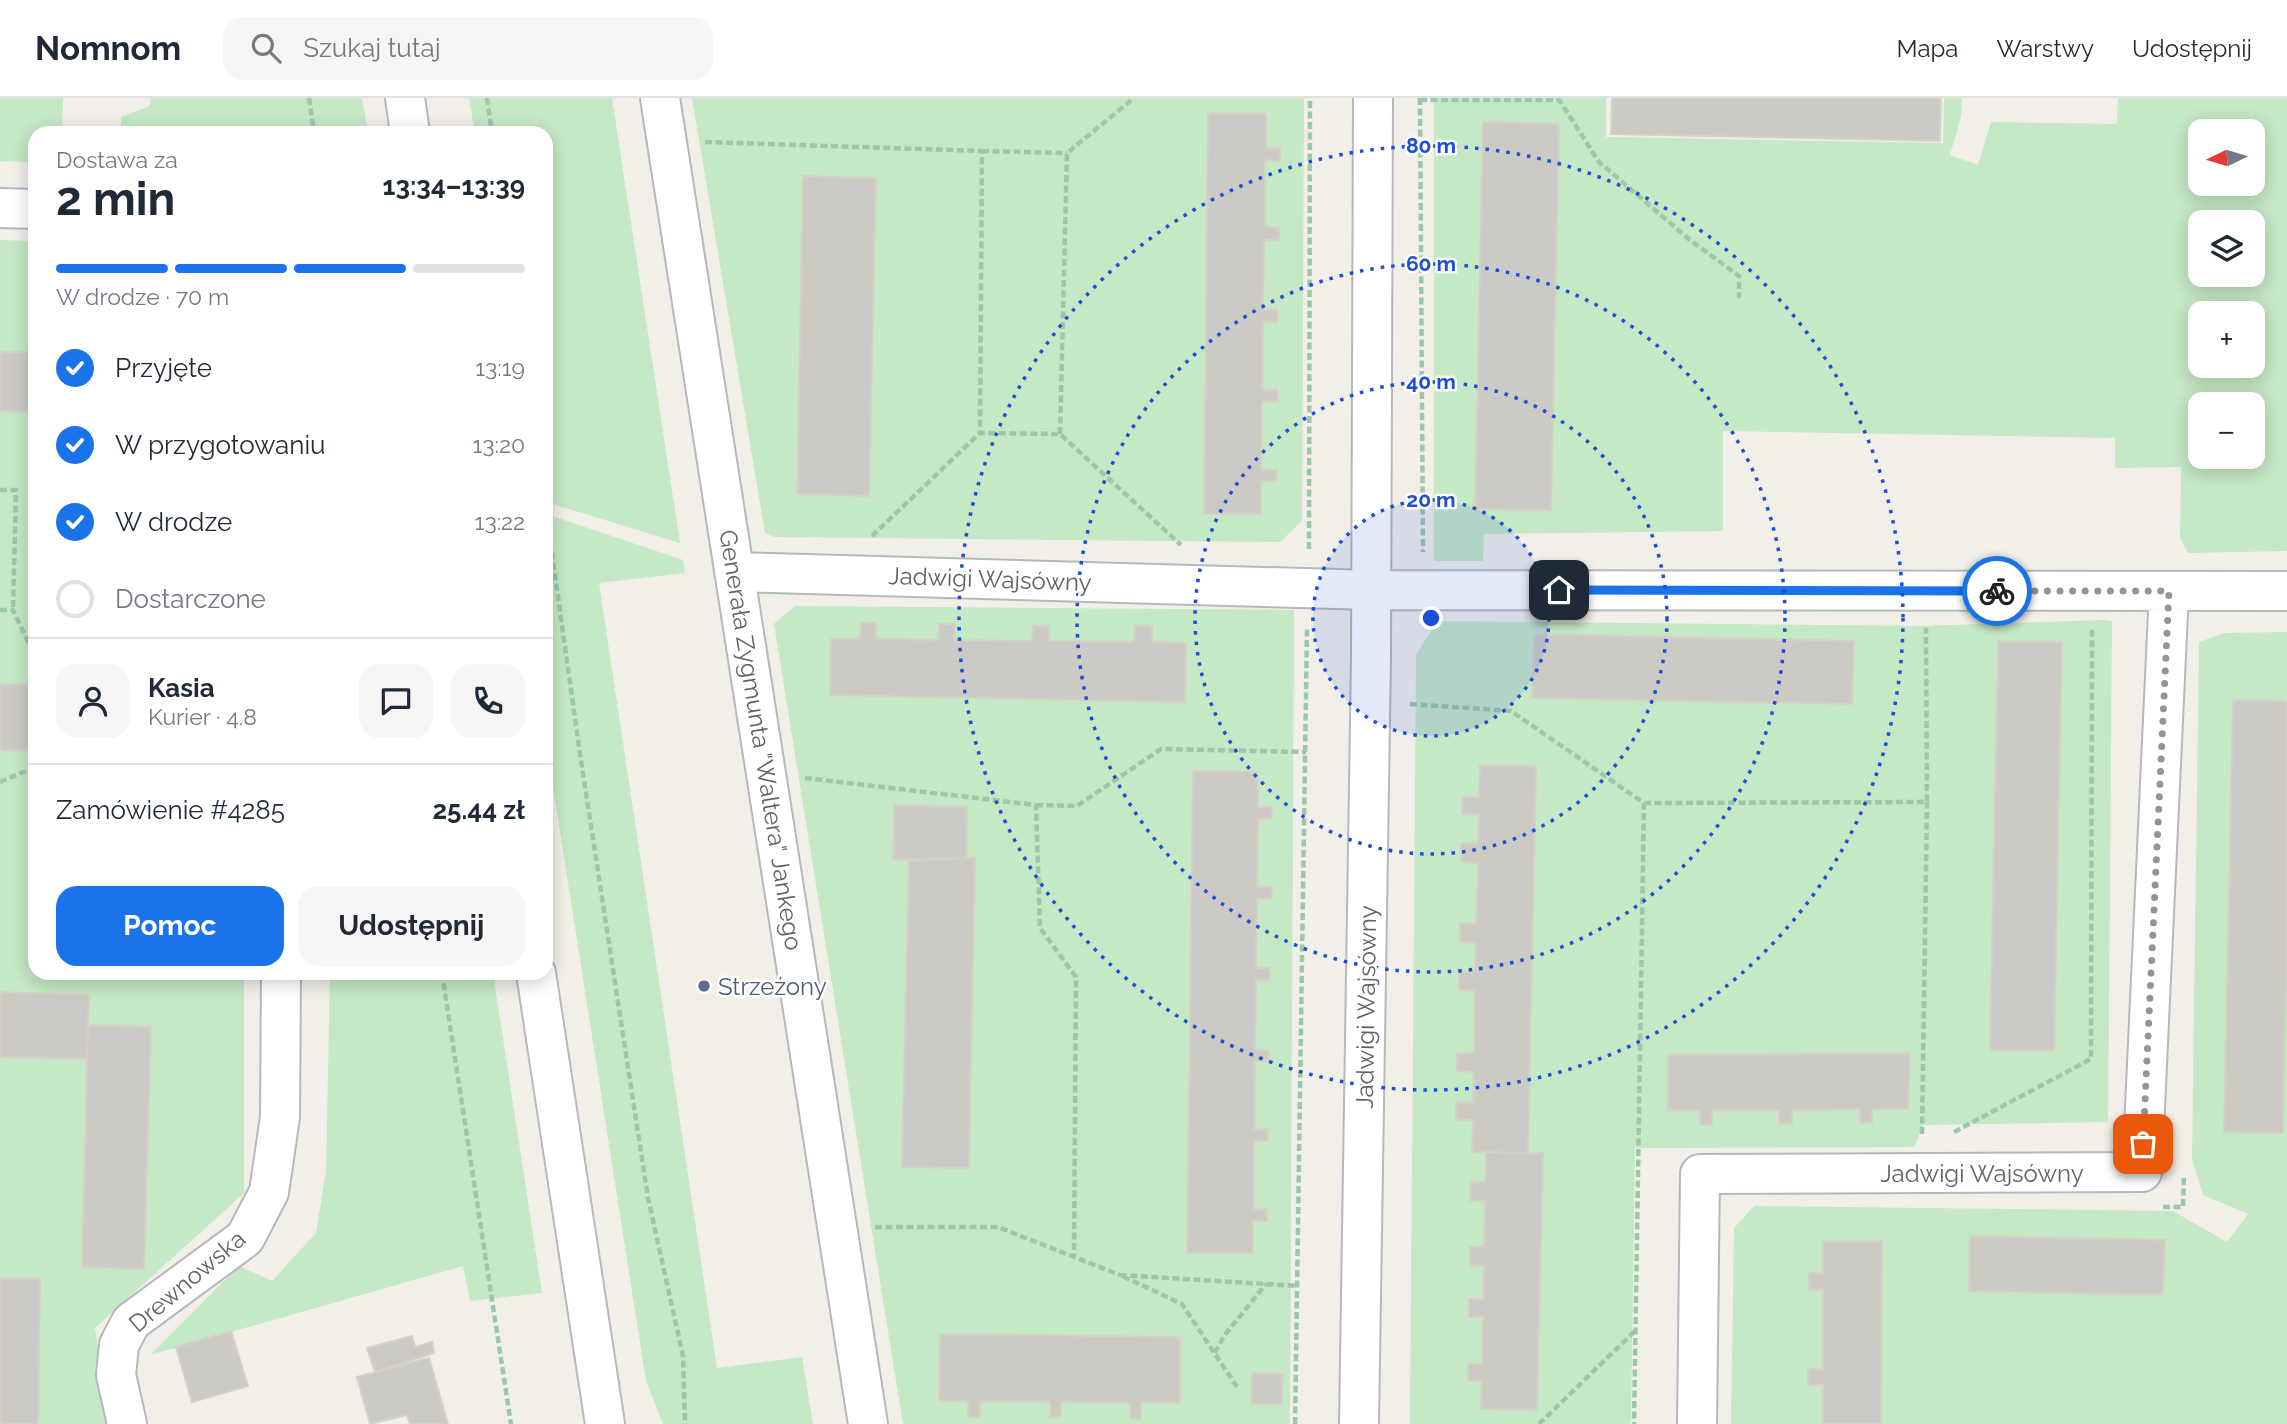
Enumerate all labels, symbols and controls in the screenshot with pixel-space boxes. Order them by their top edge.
search box [223,17,713,80]
text: Nomnom [35,29,181,68]
icon: search [247,29,285,67]
text: Szukaj tutaj [303,33,441,63]
text: Mapa [1897,34,1958,63]
text: Warstwy [1996,34,2094,63]
text: Udostępnij [2132,34,2252,63]
north arrow [2188,119,2264,196]
map controls [2188,119,2265,469]
text: 80 m [1406,133,1456,158]
text: Dostawa za [56,146,178,173]
text: 13:34–13:39 [383,171,525,201]
text: 2 min [56,172,175,226]
button: layers [2188,210,2265,287]
text: 60 m [1406,251,1456,276]
text: W drodze · 70 m [56,283,229,310]
button: + [2188,301,2265,378]
icon: check [56,349,94,387]
text: Przyjęte [115,353,212,383]
text: 13:19 [475,354,525,381]
text: 40 m [1406,369,1456,394]
button: − [2188,392,2265,469]
icon: check [56,426,94,464]
text: W przygotowaniu [115,430,326,460]
text: 13:20 [472,431,525,458]
text: 20 m [1406,487,1456,512]
icon: check [56,503,94,541]
text: W drodze [115,507,232,537]
text: 13:22 [475,508,525,535]
street label: Generała Zygmunta "Waltera" Jankego [713,528,809,952]
courier [1962,556,2032,626]
pin [1529,560,1589,620]
street label: Jadwigi Wajsówny [888,561,1092,597]
icon: home [1540,571,1578,609]
icon: bike [1978,572,2016,610]
text: Dostarczone [115,584,266,614]
centre of rings [1419,606,1443,630]
button: person [56,664,130,738]
button: chat [359,664,433,738]
button: phone [451,664,525,738]
text: Kasia [148,673,215,703]
text: Kurier · 4.8 [148,703,257,730]
text: Zamówienie #4285 [56,795,285,825]
text: 25.44 zł [432,795,525,825]
button: Pomoc [56,886,284,966]
button: Udostępnij [298,886,525,966]
street label: Jadwigi Wajsówny [1350,905,1382,1109]
place label: Strzeżony [718,972,827,1001]
marker: Strzeżony [696,978,712,994]
pin [2113,1114,2173,1174]
icon: bag [2124,1125,2162,1163]
street label: Jadwigi Wajsówny [1880,1159,2084,1188]
street label: Drewnowska [123,1224,251,1338]

